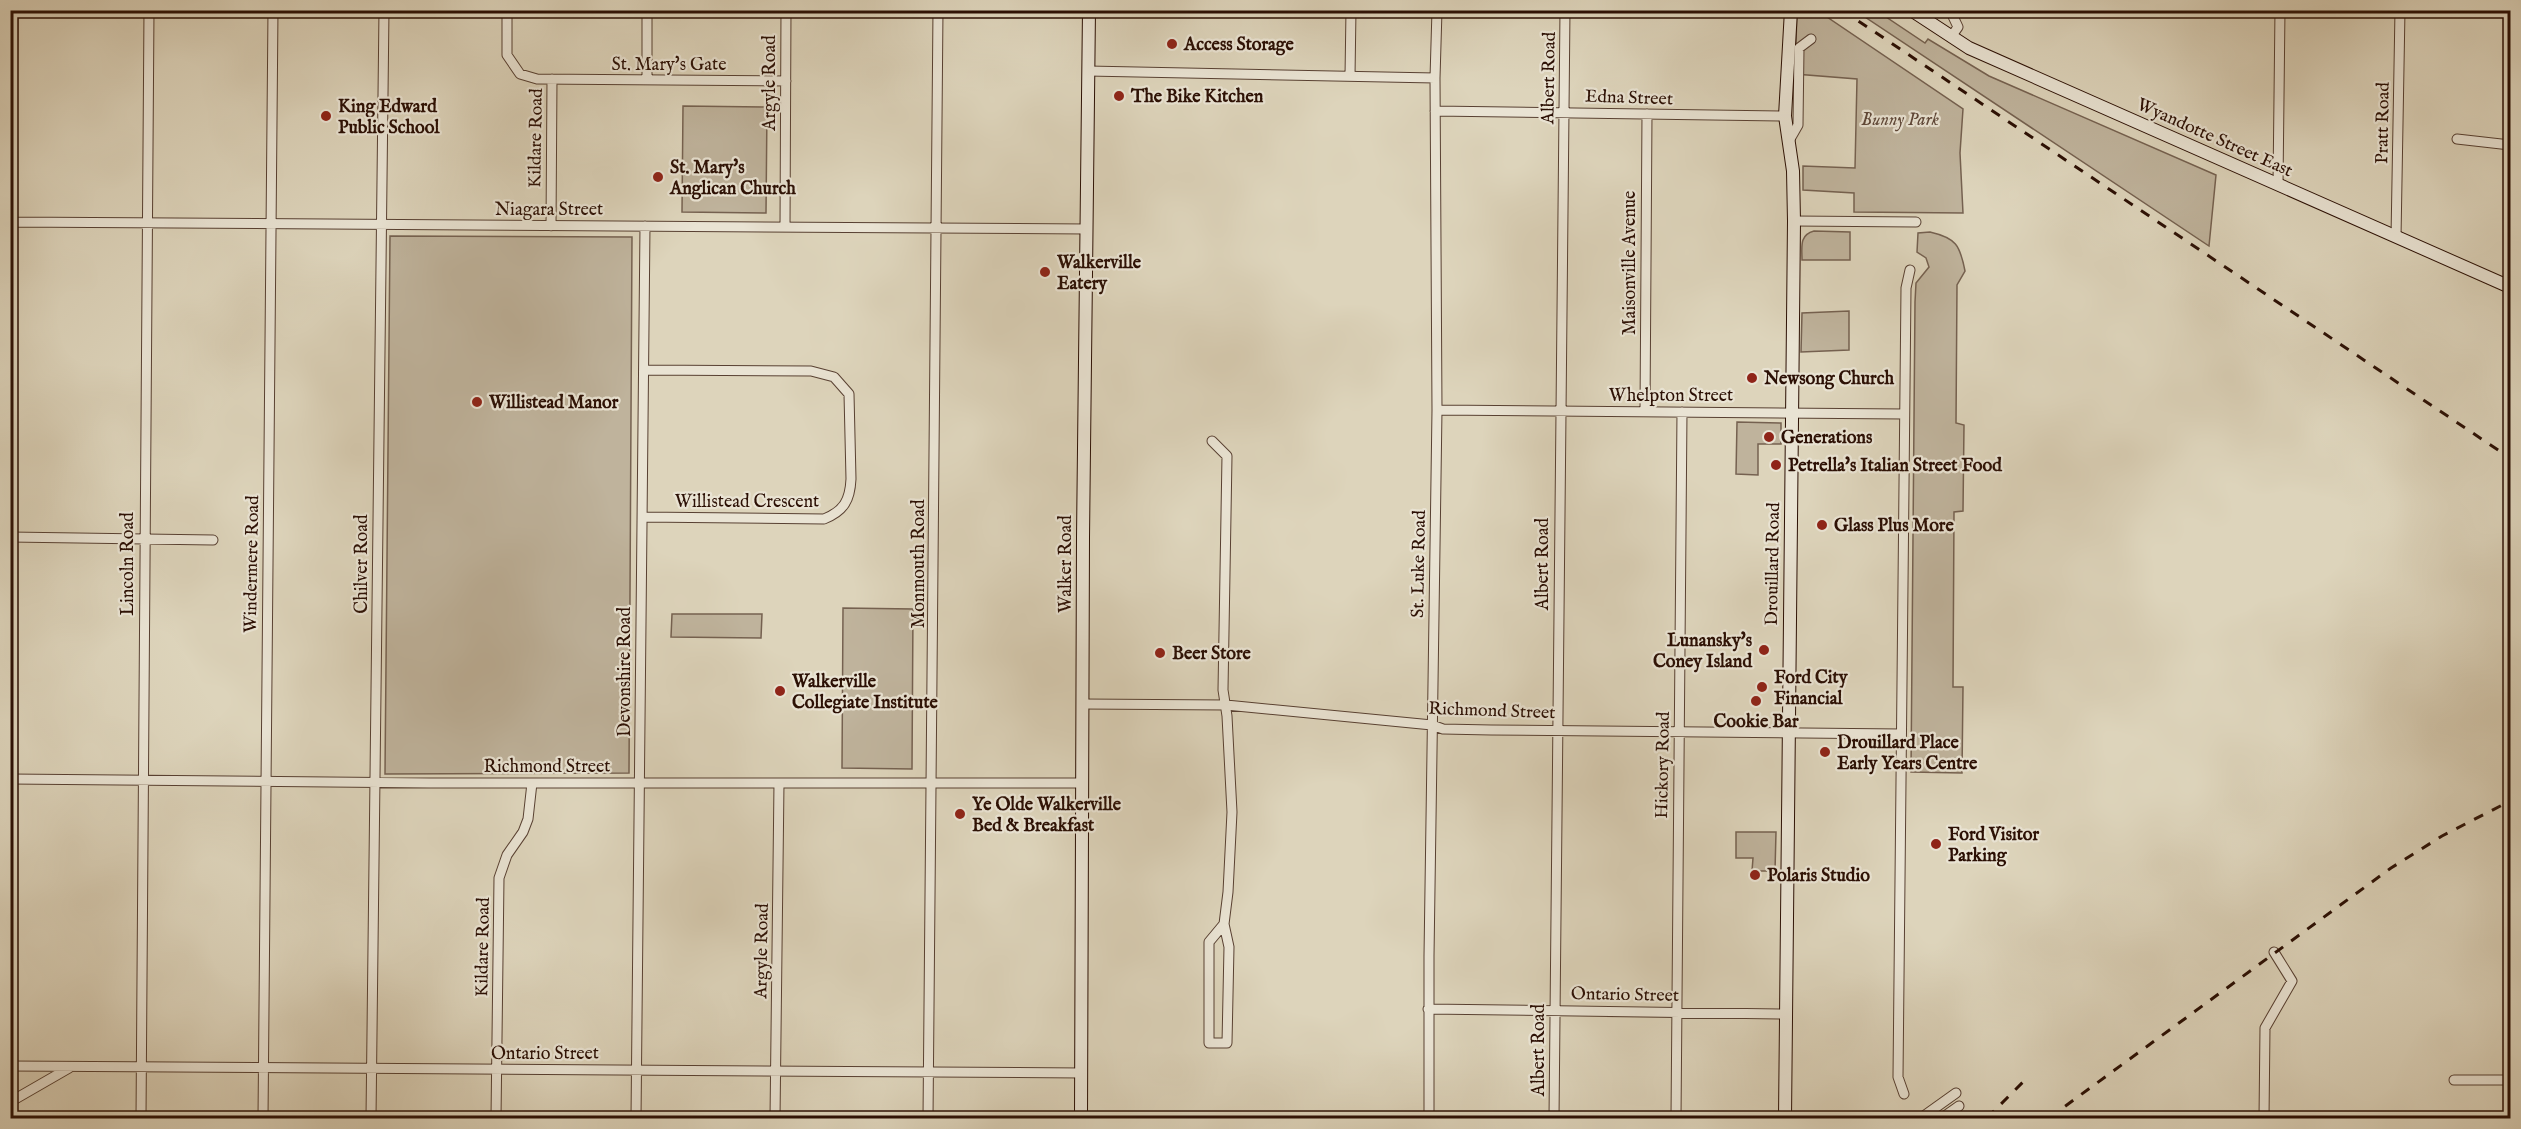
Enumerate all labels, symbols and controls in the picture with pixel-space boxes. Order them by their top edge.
street label: Albert Road [1537,31,1562,125]
place label: Access Storage [1183,34,1295,57]
street label: Argyle Road [759,35,782,132]
marker: Access Storage [1165,37,1179,51]
street label: St. Mary's Gate [612,54,727,77]
street label: Pratt Road [2371,82,2396,164]
street label: Edna Street [1585,85,1673,112]
place label: The Bike Kitchen [1130,86,1264,109]
street label: Kildare Road [524,88,549,188]
marker: The Bike Kitchen [1112,89,1126,103]
street label: Wyandotte Street East [2133,94,2296,183]
place label: King Edward Public School [338,96,440,140]
marker: King Edward Public School [319,109,333,123]
park label: Bunny Park [1861,109,1939,132]
place label: St. Mary's Anglican Church [669,157,796,201]
marker: St. Mary's Anglican Church [651,170,665,184]
street label: Maisonville Avenue [1619,191,1642,335]
street label: Niagara Street [495,199,603,222]
place label: Walkerville Eatery [1056,252,1142,296]
marker: Walkerville Eatery [1038,265,1052,279]
place label: Newsong Church [1763,368,1894,391]
marker: Newsong Church [1745,371,1759,385]
street label: Whelpton Street [1609,385,1733,408]
place label: Willistead Manor [488,392,619,415]
marker: Willistead Manor [470,395,484,409]
place label: Generations [1781,427,1873,450]
marker: Generations [1762,430,1776,444]
place label: Petrella's Italian Street Food [1788,455,2002,478]
marker: Petrella's Italian Street Food [1769,458,1783,472]
street label: Willistead Crescent [675,491,819,514]
street label: Windermere Road [240,495,265,633]
street label: Monmouth Road [908,499,931,629]
street label: Drouillard Road [1761,502,1786,626]
street label: St. Luke Road [1407,510,1432,618]
street label: Lincoln Road [117,512,140,616]
street label: Chilver Road [351,514,374,614]
street label: Walker Road [1055,515,1078,613]
place label: Glass Plus More [1834,515,1954,538]
street label: Albert Road [1532,517,1555,611]
marker: Glass Plus More [1815,518,1829,532]
street label: Devonshire Road [614,607,637,737]
place label: Lunansky's Coney Island [1653,630,1753,674]
place label: Beer Store [1172,643,1252,666]
marker: Lunansky's Coney Island [1757,643,1771,657]
marker: Beer Store [1153,646,1167,660]
place label: Ford City Financial [1774,667,1849,711]
place label: Walkerville Collegiate Institute [791,671,939,715]
marker: Ford City Financial [1755,680,1769,694]
marker: Walkerville Collegiate Institute [773,684,787,698]
marker: Cookie Bar [1749,694,1763,708]
street label: Richmond Street [1428,698,1556,725]
street label: Hickory Road [1651,711,1676,819]
place label: Cookie Bar [1713,711,1799,734]
place label: Drouillard Place Early Years Centre [1837,732,1978,776]
marker: Drouillard Place Early Years Centre [1818,745,1832,759]
street label: Richmond Street [484,756,610,779]
place label: Ye Olde Walkerville Bed & Breakfast [972,794,1122,838]
marker: Ye Olde Walkerville Bed & Breakfast [953,807,967,821]
place label: Ford Visitor Parking [1948,824,2040,868]
marker: Ford Visitor Parking [1929,837,1943,851]
place label: Polaris Studio [1767,865,1870,888]
marker: Polaris Studio [1748,868,1762,882]
street label: Kildare Road [471,897,496,997]
street label: Argyle Road [750,903,775,1000]
street label: Ontario Street [1571,983,1679,1008]
street label: Albert Road [1528,1003,1551,1097]
street label: Ontario Street [491,1043,599,1066]

